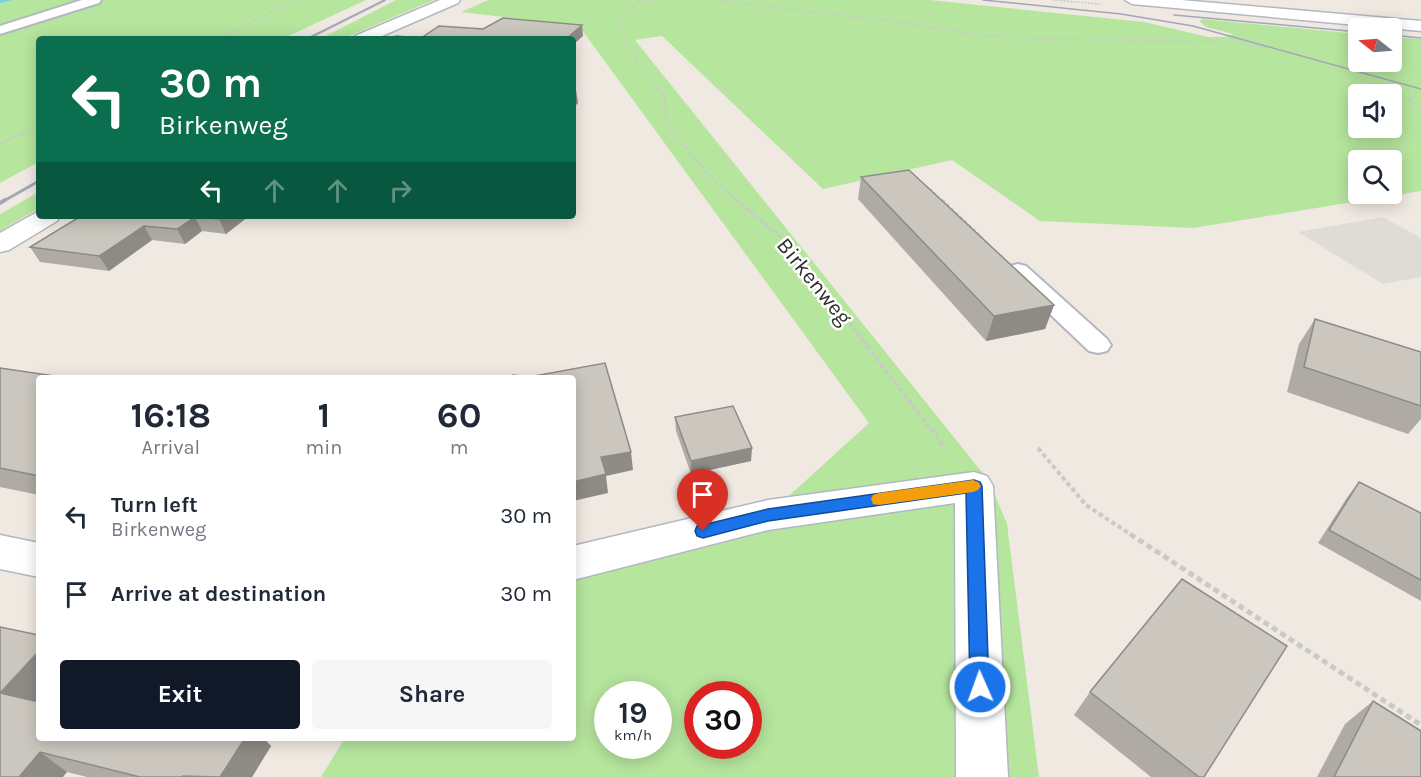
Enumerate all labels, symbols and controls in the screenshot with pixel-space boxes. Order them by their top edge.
north arrow [1348,18,1402,72]
map controls [1348,18,1402,204]
text: 30 m [159,58,262,108]
icon: left [60,60,138,138]
button: sound [1348,84,1402,138]
text: Birkenweg [159,109,288,141]
button: search [1348,150,1402,204]
icon: left [195,174,228,207]
icon: ahead [258,174,291,207]
icon: ahead [321,174,354,207]
icon: right [384,174,417,207]
street label: Birkenweg [771,233,858,331]
text: 16:18 [131,394,211,436]
text: 1 [318,394,330,436]
text: 60 [437,394,481,436]
text: Arrival [141,436,200,459]
text: min [306,436,342,459]
text: m [450,436,469,459]
pin [677,469,728,531]
icon: arrive [686,478,719,511]
text: Turn left [111,492,198,518]
icon: left [60,500,93,533]
text: 30 m [500,503,552,529]
text: Birkenweg [111,518,206,541]
icon: arrive [60,578,93,611]
text: Arrive at destination [111,581,326,607]
text: 30 m [500,581,552,607]
position arrow [948,655,1012,719]
button: Exit [60,660,300,729]
button: Share [312,660,552,729]
speed limit sign: 30 [684,681,762,759]
text: 19 [618,695,647,731]
text: km/h [614,726,652,744]

